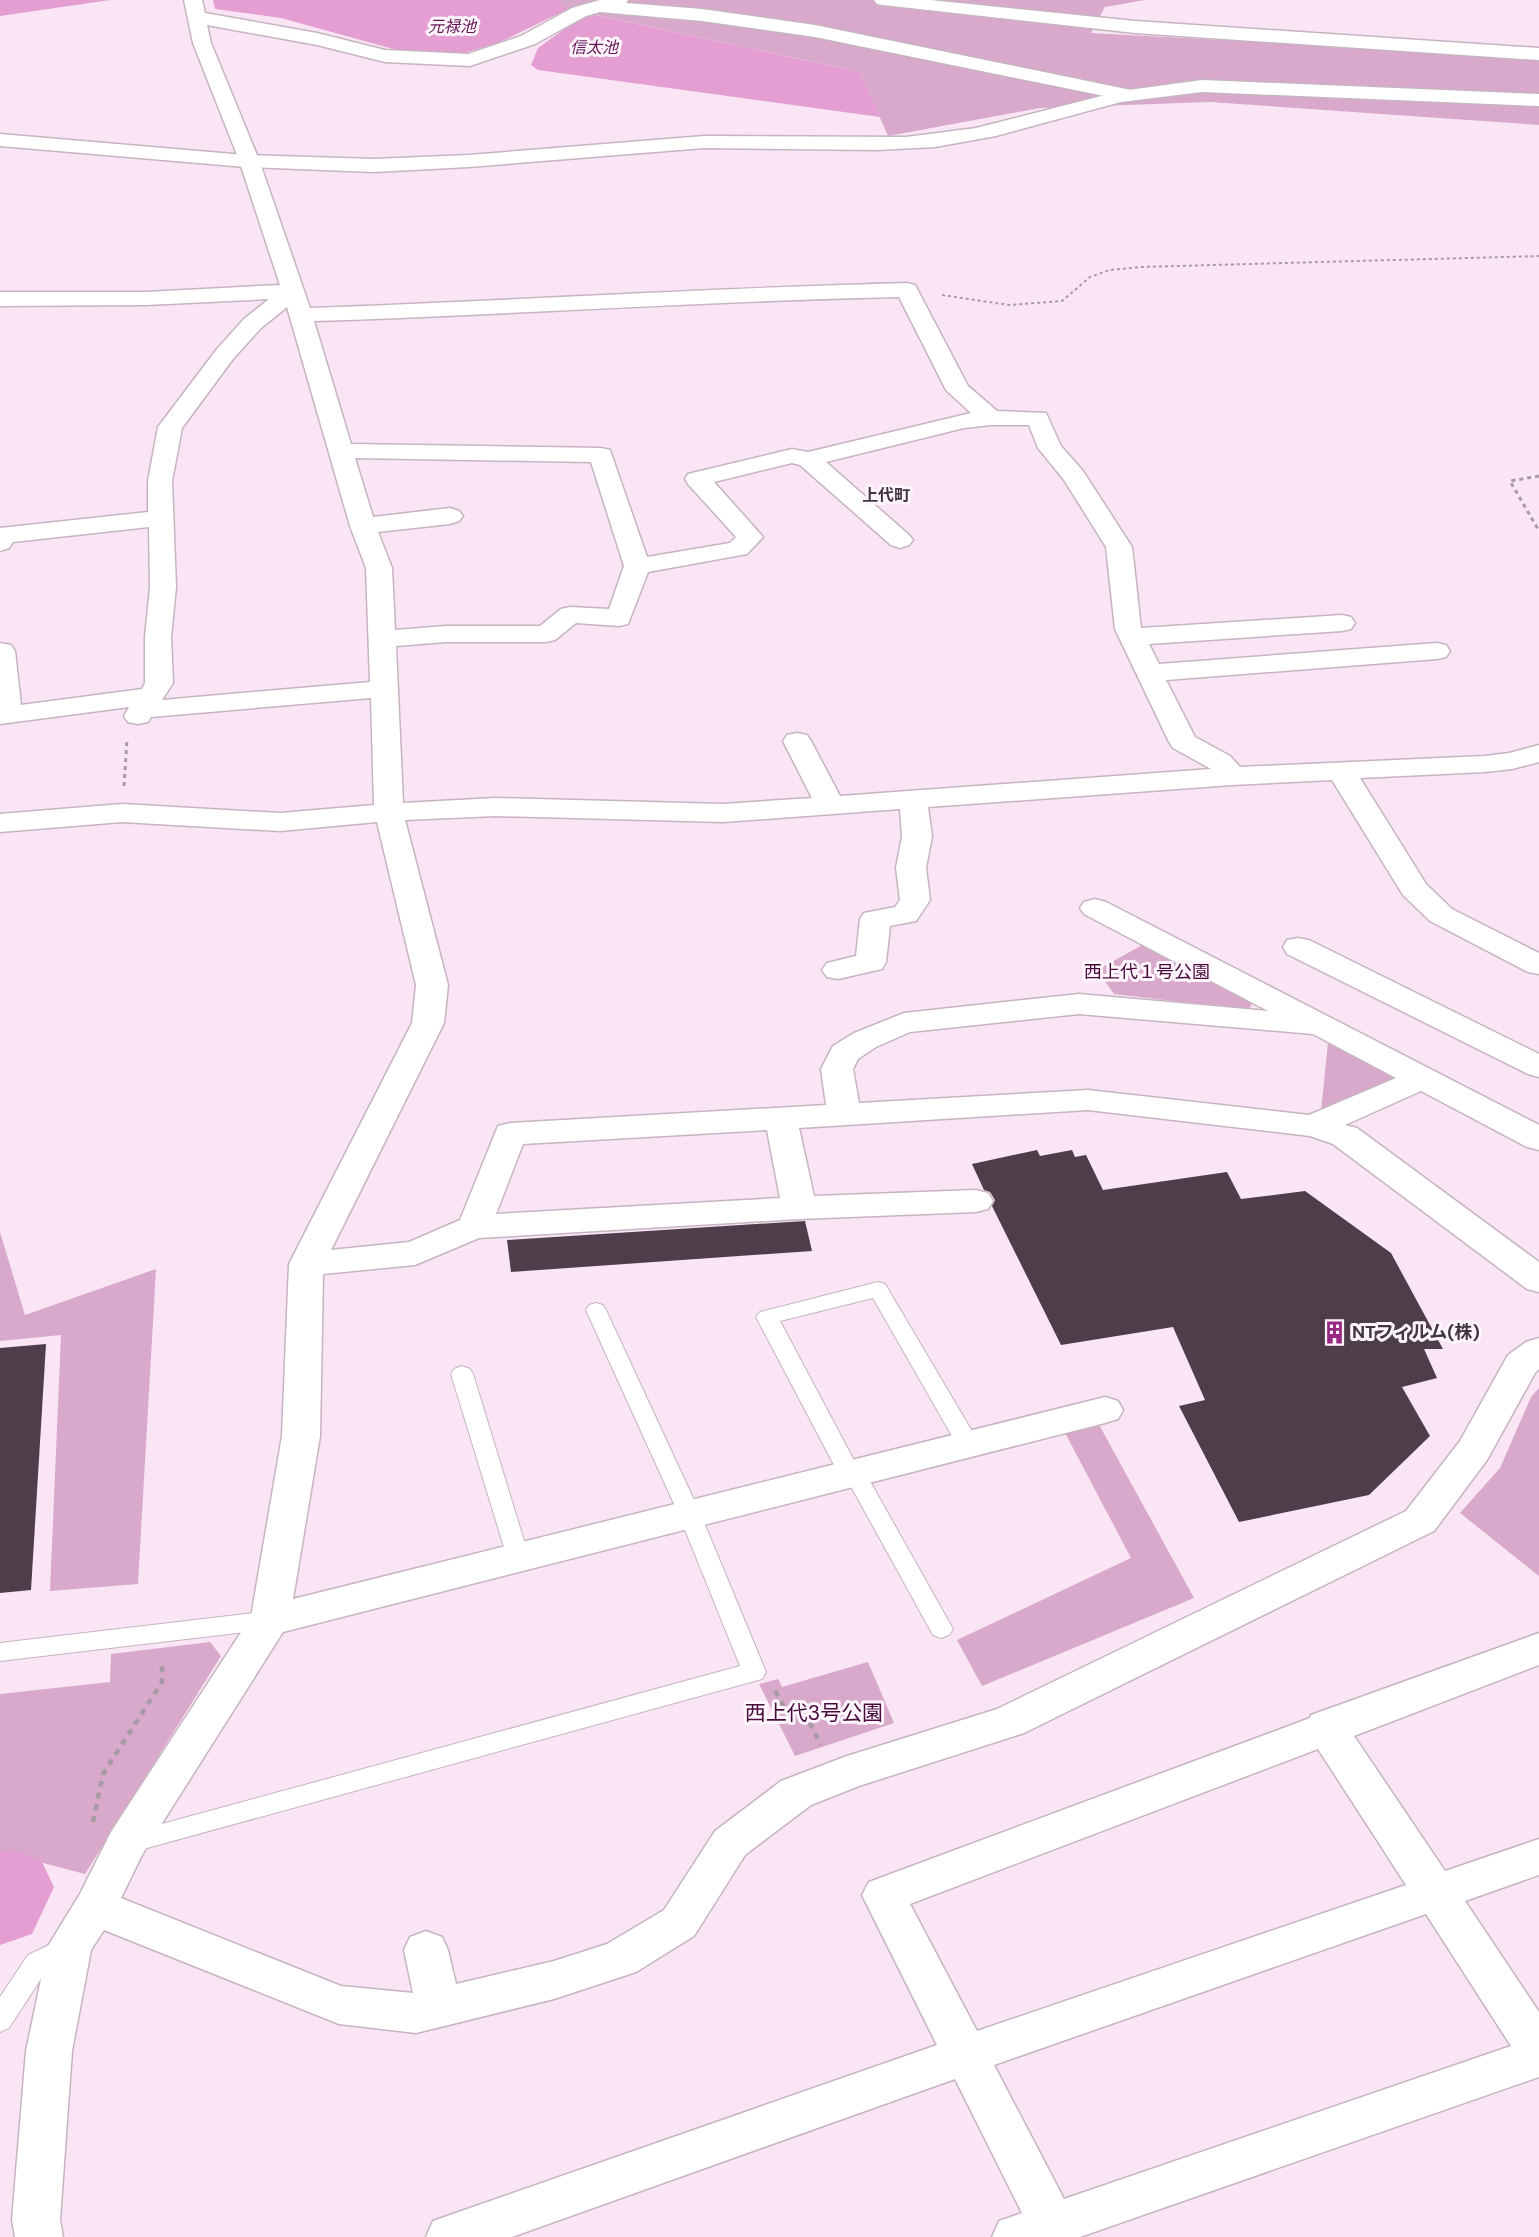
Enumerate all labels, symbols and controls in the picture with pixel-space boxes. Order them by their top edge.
water label: 元禄池 [428,16,478,37]
water label: 信太池 [570,37,620,58]
district label: 上代町 [862,485,910,506]
park label: 西上代１号公園 [1084,960,1210,984]
building icon: NTフィルム(株) [1321,1319,1347,1345]
place label: NTフィルム(株) [1352,1320,1480,1344]
park label: 西上代3号公園 [745,1699,883,1727]

